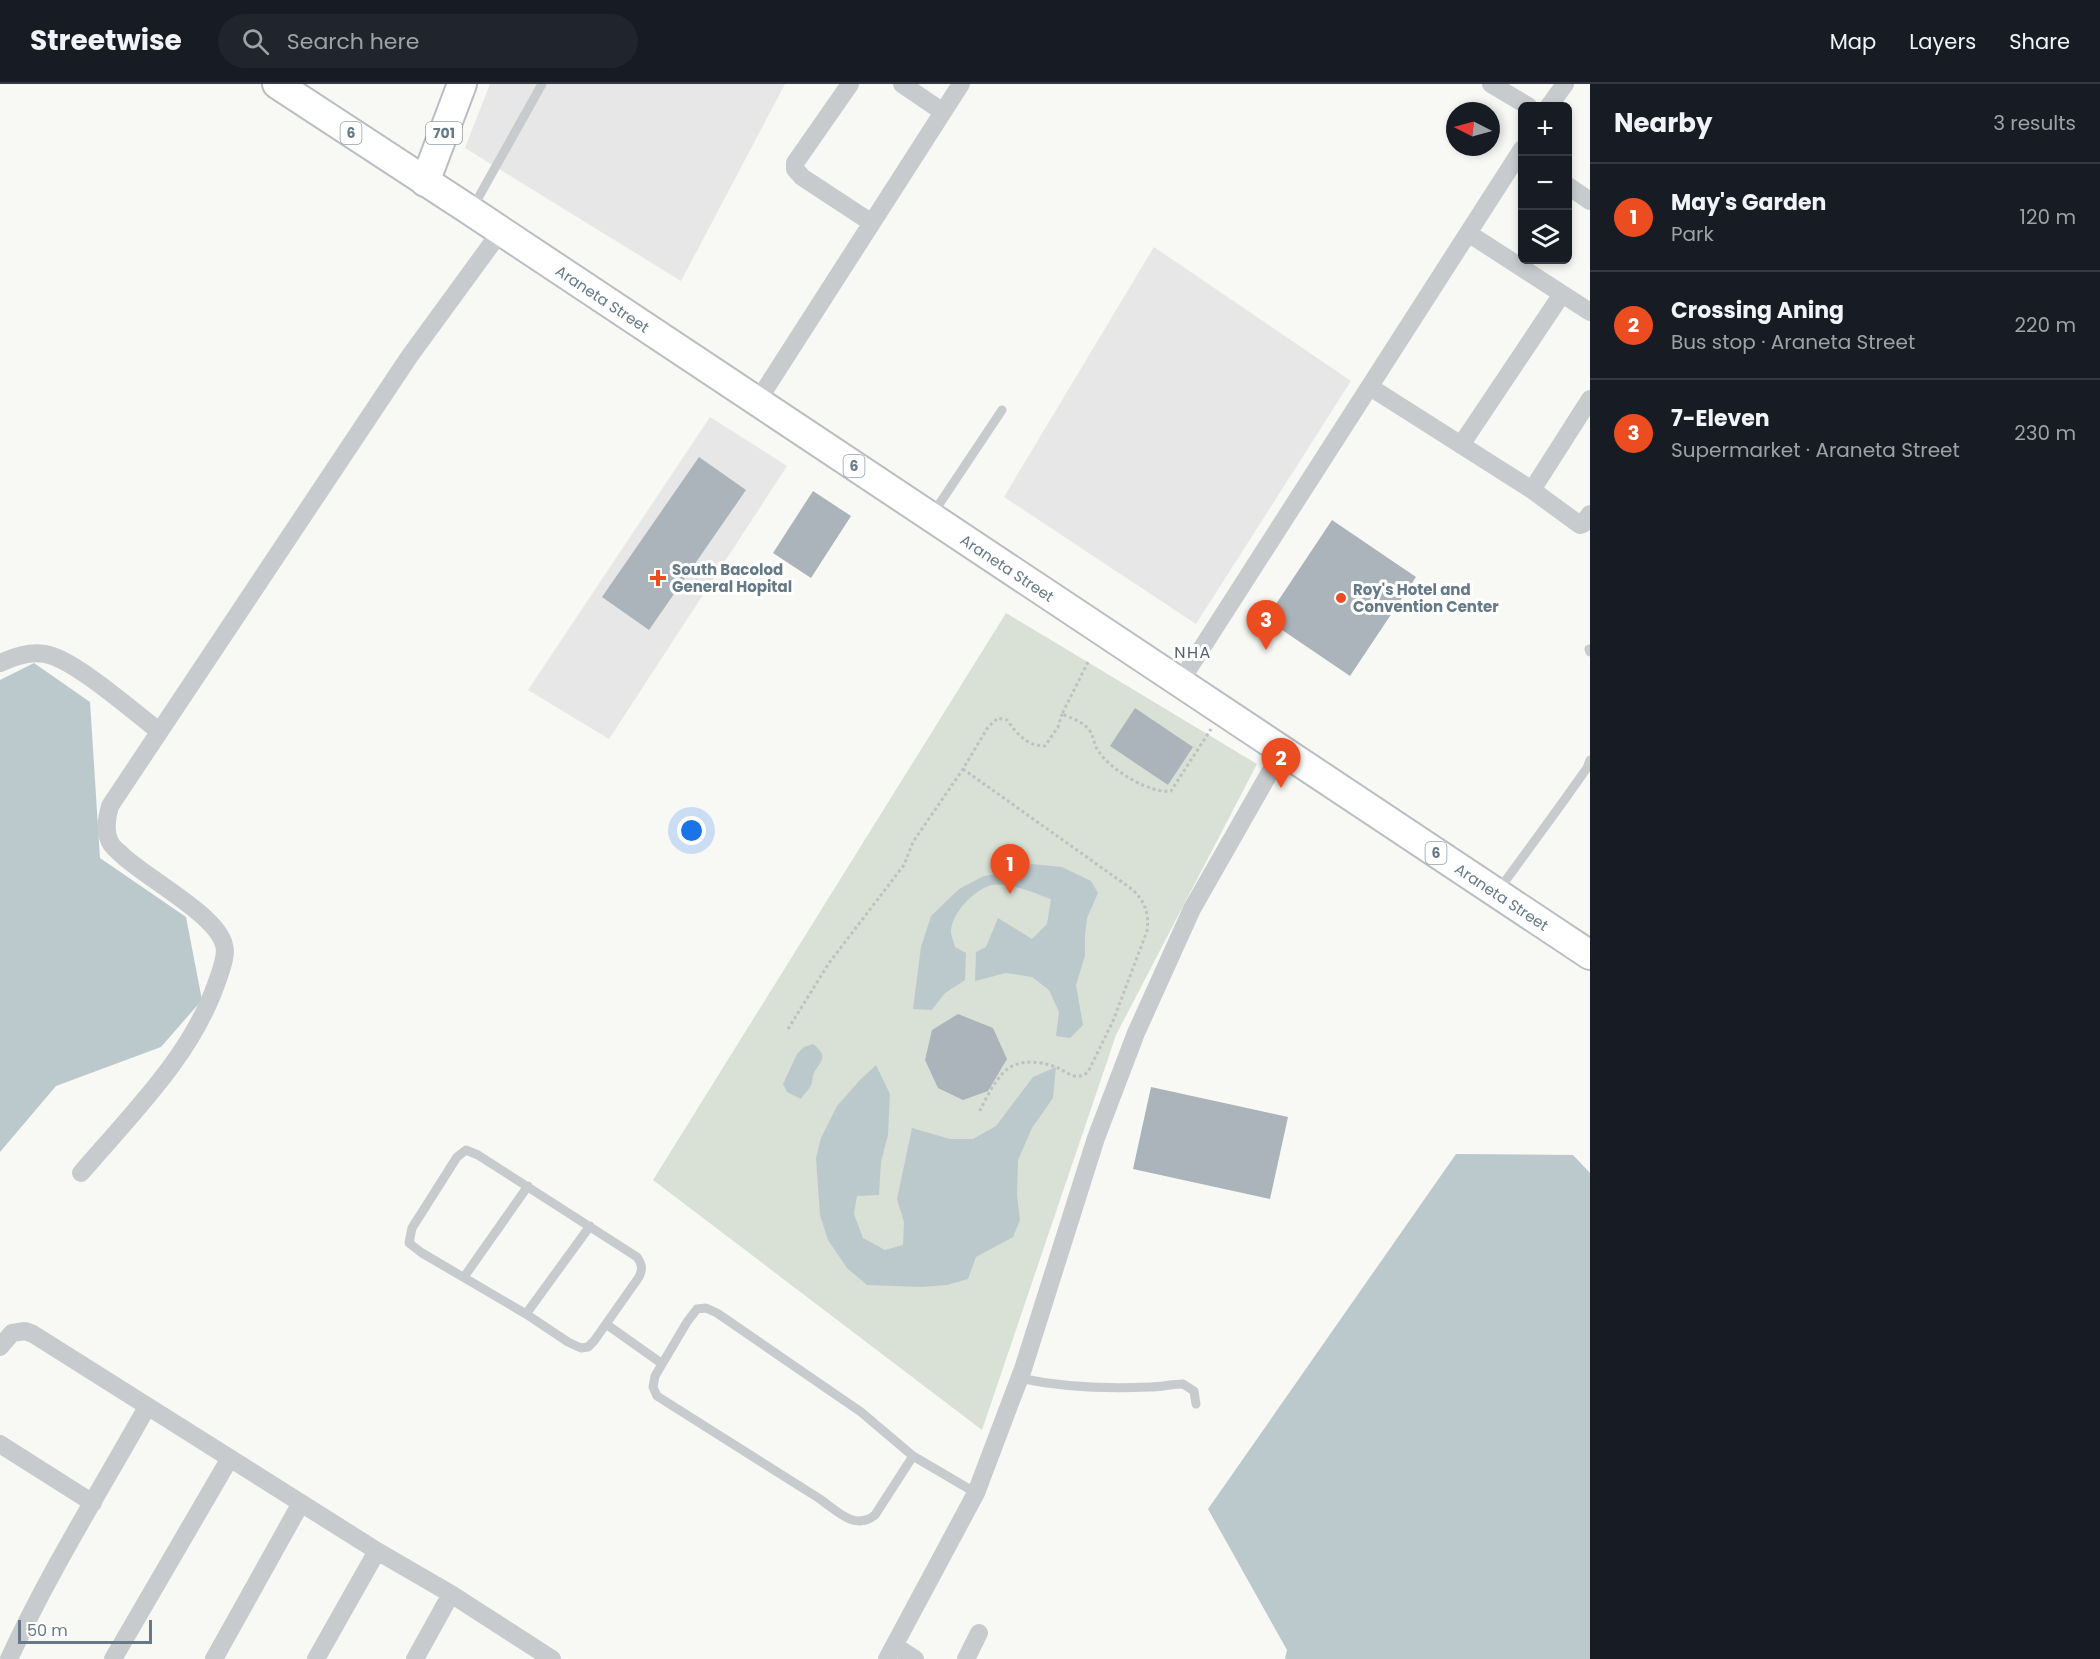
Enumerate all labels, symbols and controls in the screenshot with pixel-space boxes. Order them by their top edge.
search box [218,14,638,68]
text: Streetwise [30,21,182,60]
icon: search [239,25,272,58]
text: Search here [287,26,419,57]
text: Map [1830,27,1876,56]
text: Layers [1909,27,1976,56]
text: Share [2009,27,2070,56]
north arrow [1446,102,1500,156]
map controls [1518,102,1572,264]
button: + [1518,102,1572,156]
text: Nearby [1614,105,1712,141]
text: 3 results [1993,109,2076,137]
road number: 6 [340,122,362,144]
road number: 701 [426,122,462,144]
button: − [1518,156,1572,210]
text: May's Garden [1671,187,1826,218]
text: 1 [1630,203,1637,231]
text: 120 m [2020,203,2076,231]
button: layers [1518,210,1572,264]
text: Park [1671,220,1714,248]
street label: Araneta Street [552,260,654,337]
text: Crossing Aning [1671,295,1844,326]
text: 2 [1628,311,1639,339]
text: 220 m [2015,311,2076,339]
text: Bus stop · Araneta Street [1671,328,1915,356]
text: 7-Eleven [1671,403,1770,434]
text: 3 [1627,419,1640,447]
text: 230 m [2014,419,2076,447]
text: Supermarket · Araneta Street [1671,436,1960,464]
road number: 6 [844,455,864,477]
street label: Araneta Street [956,529,1058,606]
place label: South Bacolod General Hopital [672,559,792,597]
marker: South Bacolod General Hopital [649,569,667,587]
place label: Roy's Hotel and Convention Center [1353,579,1499,617]
marker: Roy's Hotel and Convention Center [1334,591,1348,605]
pin: 3 [1246,600,1286,650]
district label: NHA [1174,641,1212,664]
pin: 2 [1262,738,1300,788]
your location [677,816,706,845]
road number: 6 [1426,842,1446,864]
pin: 1 [990,844,1030,894]
street label: Araneta Street [1451,858,1553,935]
scale bar [18,1617,152,1644]
text: 50 m [27,1619,68,1642]

